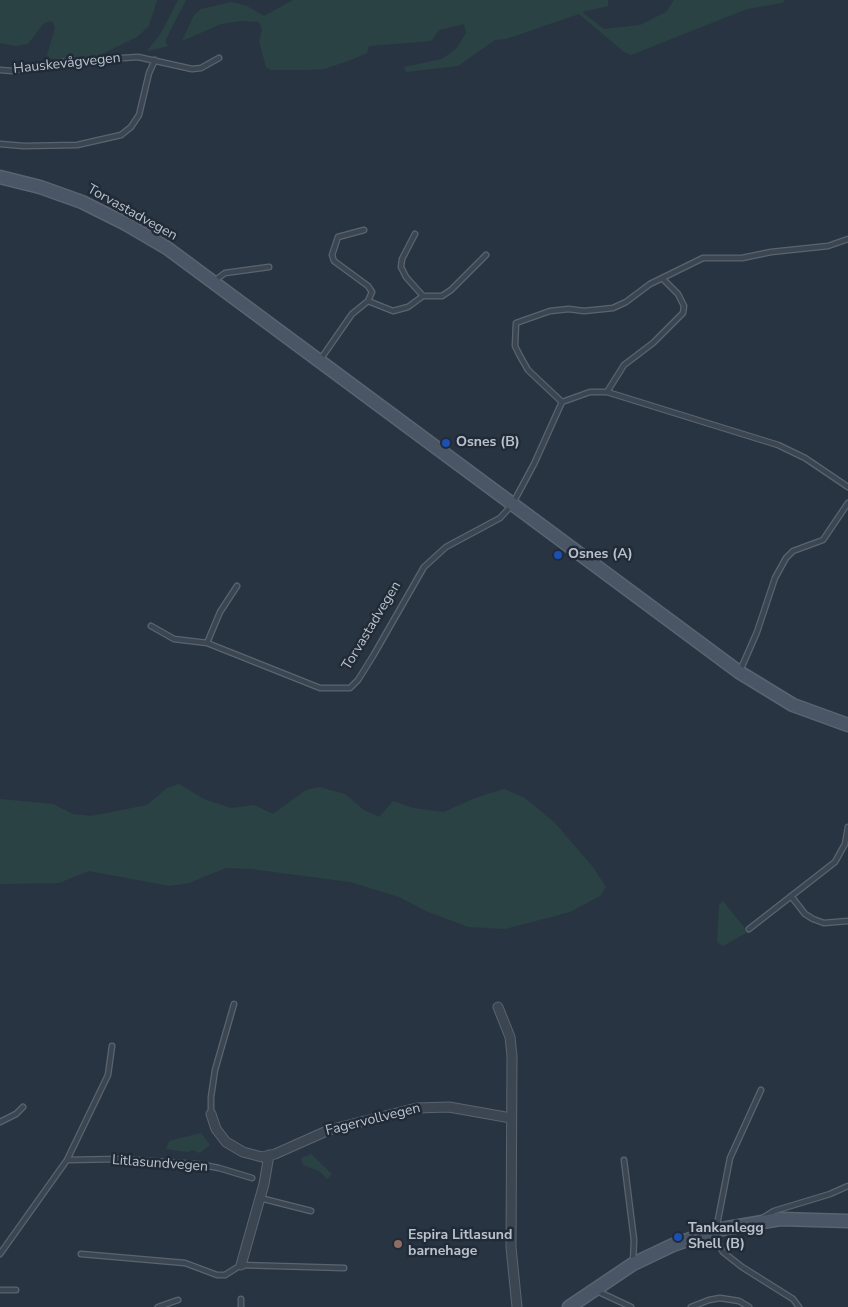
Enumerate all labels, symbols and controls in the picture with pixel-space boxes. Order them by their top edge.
street label: Hauskevågvegen [13,50,121,78]
street label: Torvastadvegen [84,181,180,245]
place label: Osnes (B) [456,435,520,451]
marker: Osnes (B) [440,437,452,449]
place label: Osnes (A) [568,547,633,563]
marker: Osnes (A) [552,549,564,561]
street label: Torvastadvegen [339,579,405,673]
street label: Fagervollvegen [324,1100,422,1140]
street label: Litlasundvegen [111,1152,209,1176]
place label: Tankanlegg Shell (B) [688,1221,764,1254]
place label: Espira Litlasund barnehage [408,1228,512,1260]
marker: Tankanlegg Shell (B) [672,1231,684,1243]
marker: Espira Litlasund barnehage [392,1238,404,1250]

